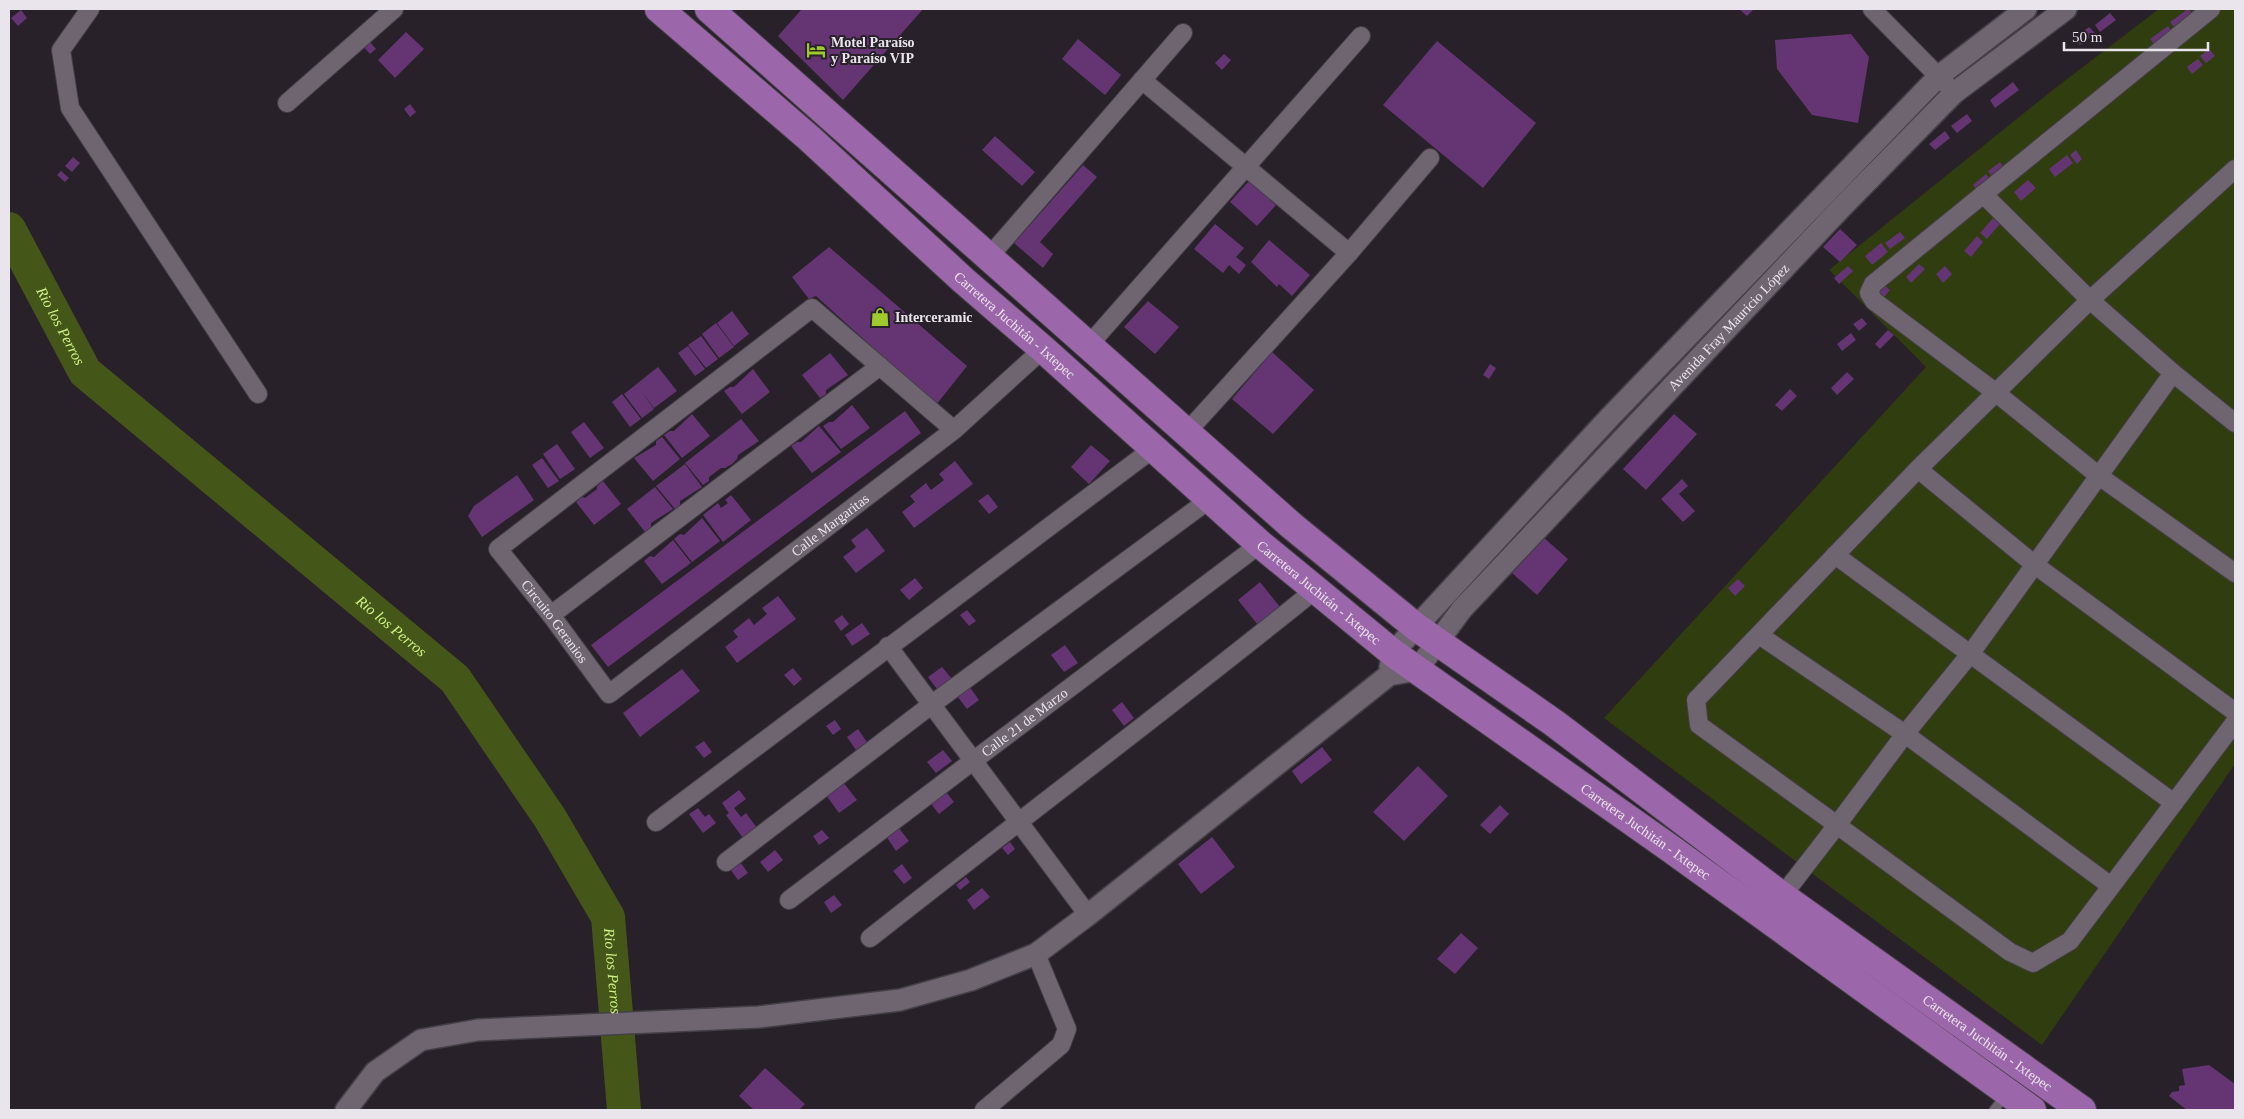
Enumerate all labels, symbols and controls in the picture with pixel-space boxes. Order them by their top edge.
scale bar [2064,20,2208,52]
text: 50 m [2072,29,2103,45]
place label: Motel Paraíso y Paraíso VIP [831,35,915,66]
hotel icon: Motel Paraíso y Paraíso VIP [805,39,827,61]
street label: Avenida Fray Mauricio López [1665,261,1792,394]
street label: Carretera Juchitán - Ixtepec [951,269,1078,382]
water label: Rio los Perros [33,283,88,368]
shop icon: Interceramic [869,306,891,328]
place label: Interceramic [895,310,972,325]
street label: Calle Margaritas [789,491,872,560]
street label: Carretera Juchitán - Ixtepec [1254,538,1383,648]
street label: Circuito Geranios [518,577,591,666]
water label: Rio los Perros [352,592,430,660]
street label: Calle 21 de Marzo [979,685,1071,760]
street label: Carretera Juchitán - Ixtepec [1578,781,1713,883]
water label: Rio los Perros [601,926,624,1015]
street label: Carretera Juchitán - Ixtepec [1920,992,2055,1094]

